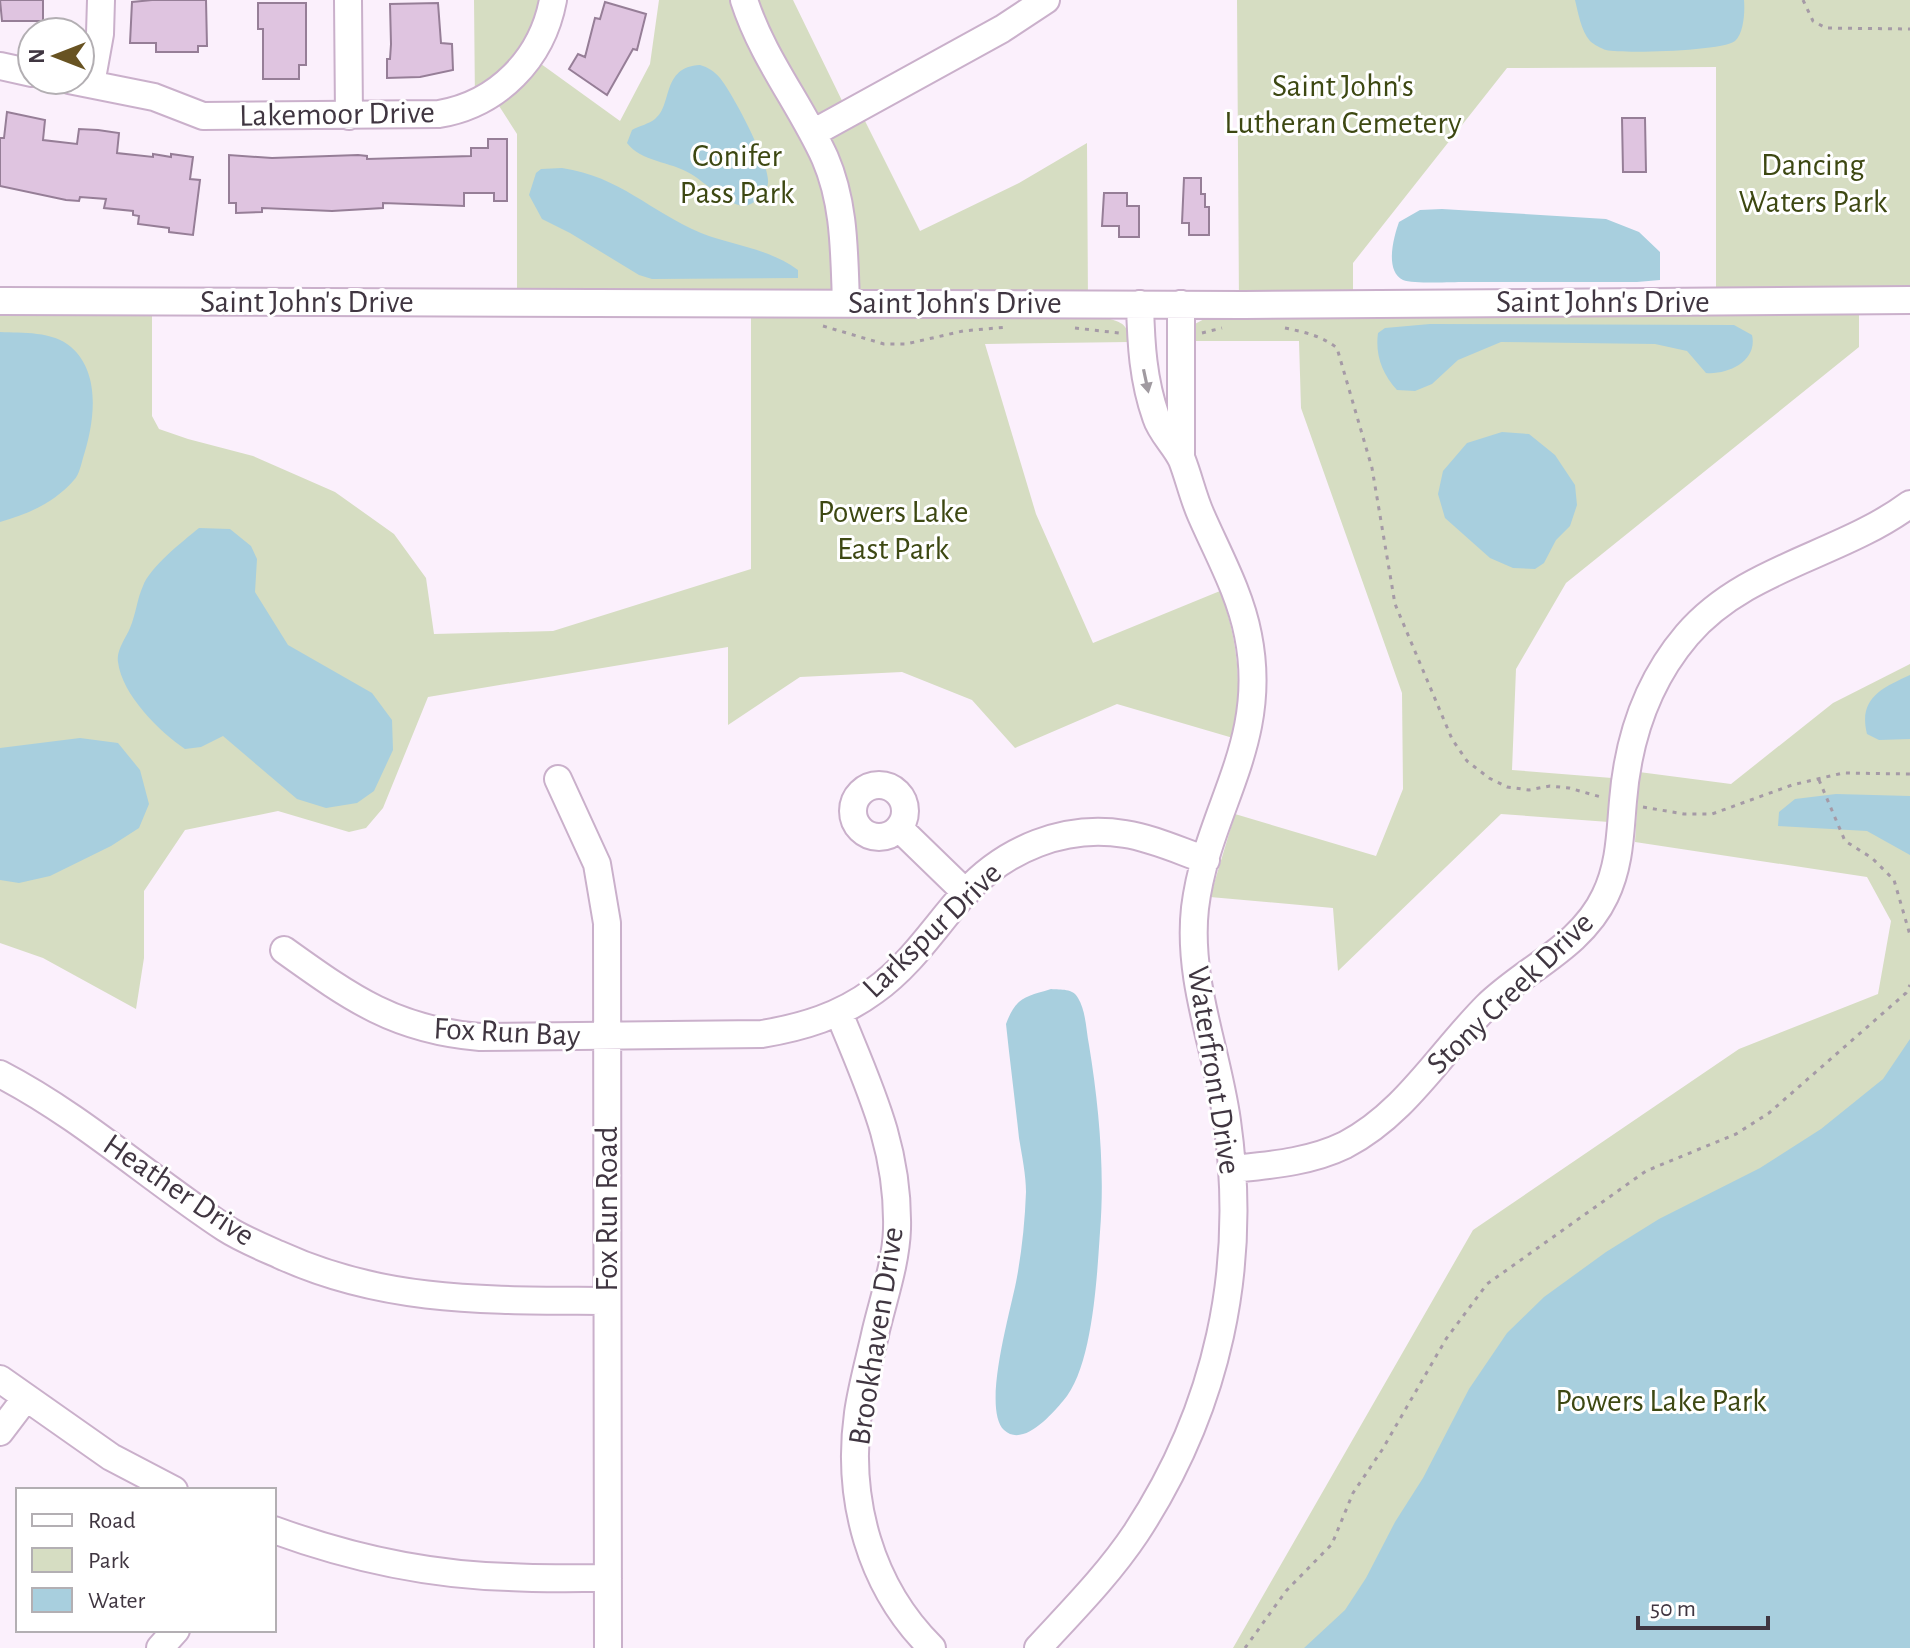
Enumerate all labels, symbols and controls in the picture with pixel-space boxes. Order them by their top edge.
north arrow [16,16,96,96]
text: N [26,48,48,64]
park label: Saint John's Lutheran Cemetery [1224,70,1462,139]
street label: Lakemoor Drive [239,96,435,132]
park label: Conifer Pass Park [680,140,795,209]
park label: Dancing Waters Park [1739,149,1888,218]
street label: Saint John's Drive [200,286,414,318]
street label: Saint John's Drive [1496,286,1710,318]
street label: Saint John's Drive [848,287,1062,319]
one-way arrow [1140,369,1153,394]
park label: Powers Lake East Park [818,496,968,565]
street label: Larkspur Drive [856,856,1008,1004]
street label: Stony Creek Drive [1421,906,1599,1080]
street label: Waterfront Drive [1182,964,1246,1176]
street label: Fox Run Bay [433,1012,582,1052]
street label: Fox Run Road [591,1126,623,1292]
street label: Heather Drive [98,1128,260,1252]
street label: Brookhaven Drive [843,1225,909,1447]
park label: Powers Lake Park [1555,1385,1767,1417]
legend [16,1488,276,1632]
text: Road [88,1509,136,1533]
text: Park [88,1549,129,1573]
scale bar [1638,1580,1768,1630]
text: Water [88,1589,146,1613]
text: 50 m [1650,1597,1696,1621]

